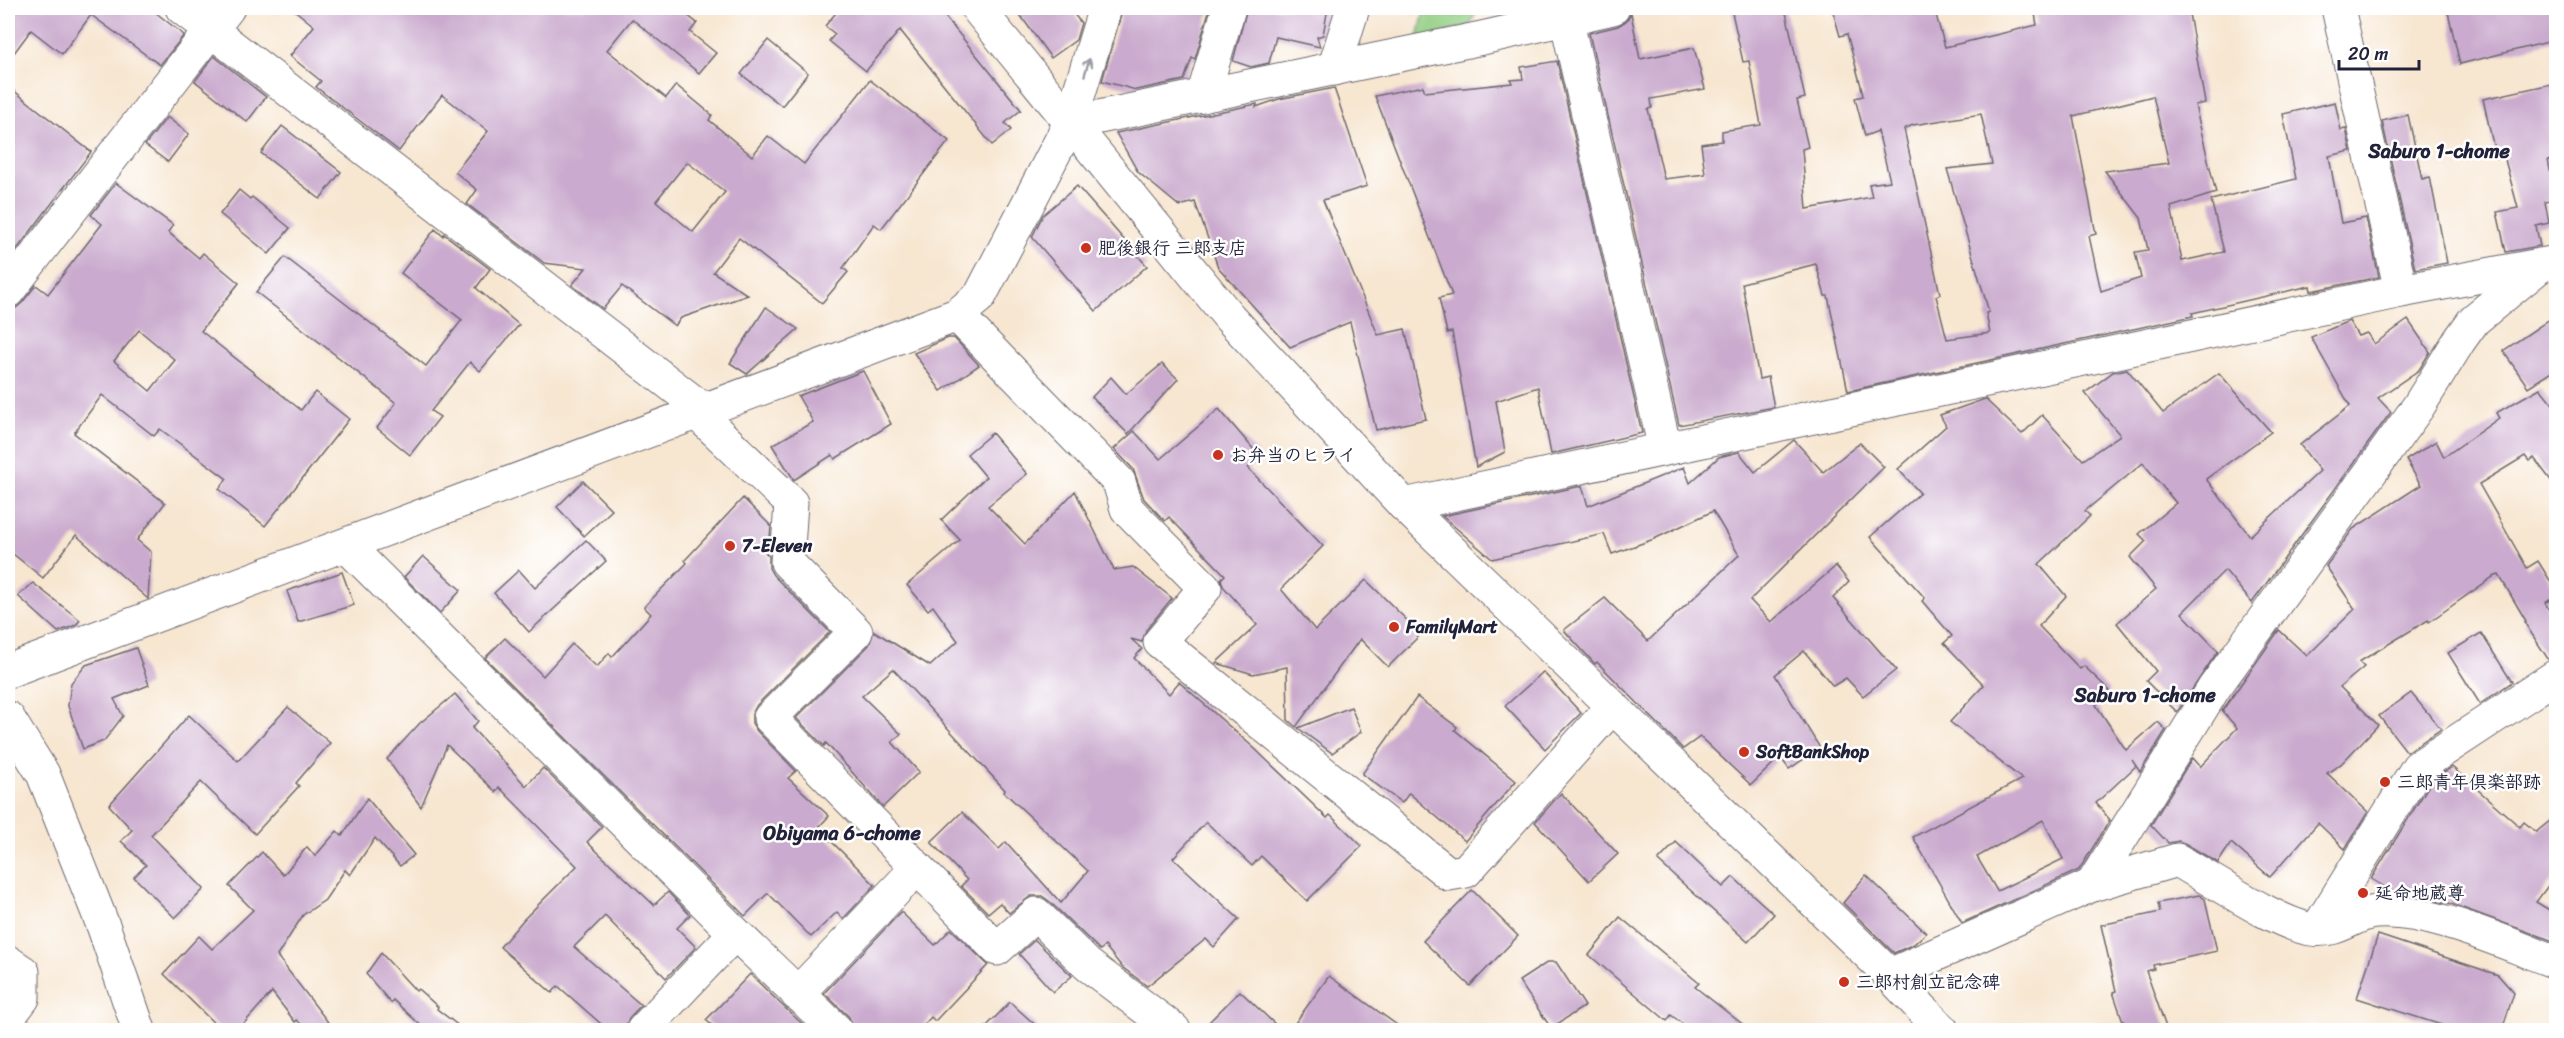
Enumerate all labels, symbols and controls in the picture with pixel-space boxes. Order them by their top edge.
scale bar [2339,33,2418,71]
text: 20 m [2348,38,2388,70]
one-way arrow [1082,58,1093,77]
district label: Saburo 1-chome [2367,134,2511,169]
place label: 肥後銀行 三郎支店 [1098,232,1247,264]
marker: 肥後銀行 三郎支店 [1079,241,1093,255]
place label: お弁当のヒライ [1230,439,1356,471]
marker: お弁当のヒライ [1211,448,1225,462]
place label: 7-Eleven [742,530,813,562]
marker: 7-Eleven [723,539,737,553]
place label: FamilyMart [1405,611,1498,643]
marker: FamilyMart [1387,620,1401,634]
district label: Saburo 1-chome [2073,678,2217,713]
place label: SoftBankShop [1755,736,1869,768]
marker: SoftBankShop [1737,745,1751,759]
place label: 三郎青年倶楽部跡 [2397,766,2541,798]
marker: 三郎青年倶楽部跡 [2378,775,2392,789]
district label: Obiyama 6-chome [763,816,921,851]
place label: 延命地蔵尊 [2375,877,2465,909]
marker: 延命地蔵尊 [2356,886,2370,900]
place label: 三郎村創立記念碑 [1856,966,2000,998]
marker: 三郎村創立記念碑 [1837,975,1851,989]

